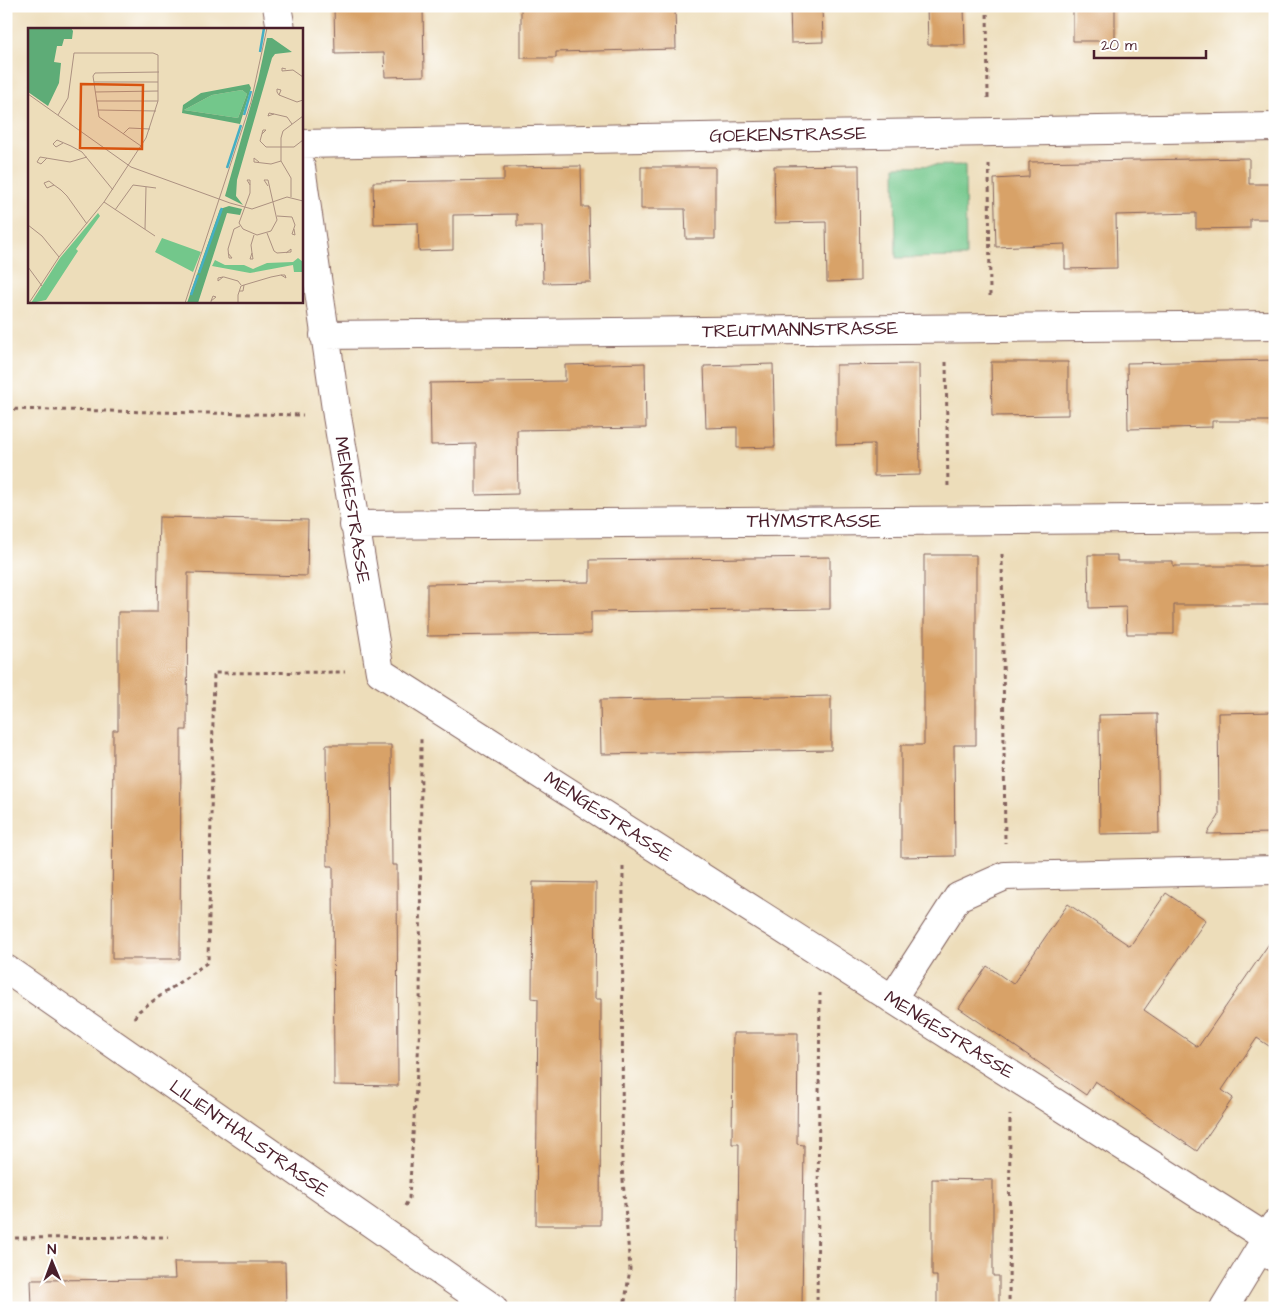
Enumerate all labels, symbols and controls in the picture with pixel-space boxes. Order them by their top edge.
inset map [28,28,302,302]
scale bar [1094,28,1206,60]
text: 20 m [1101,35,1137,56]
street label: GOEKENSTRASSE [709,120,867,150]
street label: TREUTMANNSTRASSE [702,315,898,345]
street label: MENGESTRASSE [327,434,377,586]
street label: THYMSTRASSE [747,508,881,535]
street label: MENGESTRASSE [538,765,678,869]
street label: MENGESTRASSE [879,984,1019,1086]
street label: LILIENTHALSTRASSE [164,1074,334,1204]
north arrow [28,1236,78,1286]
text: N [47,1240,57,1260]

